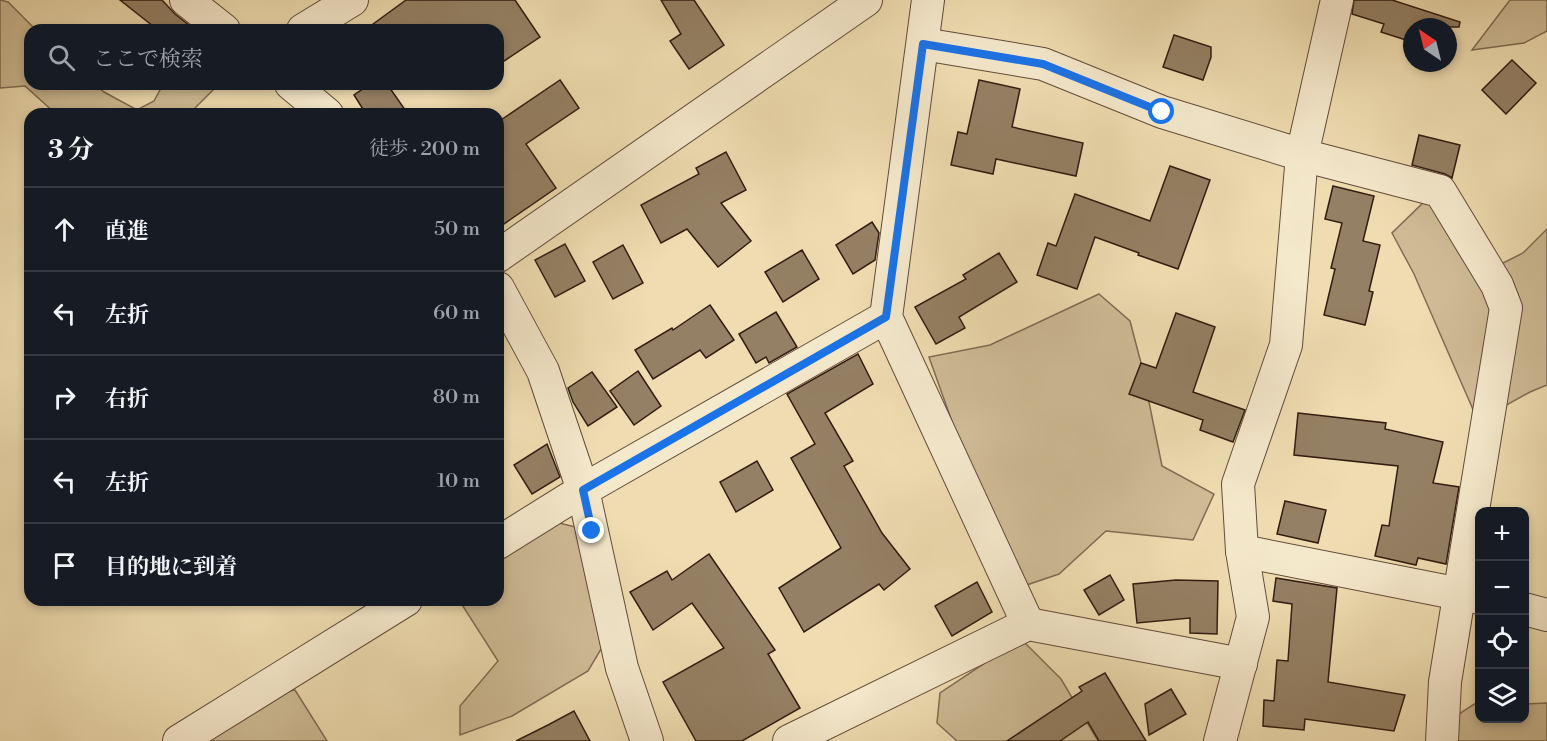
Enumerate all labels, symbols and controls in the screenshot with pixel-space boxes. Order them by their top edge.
north arrow [1403,18,1457,72]
search box [24,24,504,90]
icon: search [45,41,78,74]
text: ここで検索 [93,46,203,73]
route start [1148,98,1174,124]
text: 3 分 [48,134,94,166]
text: 徒歩 · 200 m [369,137,480,162]
icon: ahead [48,213,81,246]
text: 50 m [434,217,480,242]
text: 直進 [105,218,149,245]
icon: left [48,297,81,330]
text: 60 m [433,301,480,326]
text: 左折 [105,302,149,329]
icon: right [48,381,81,414]
text: 80 m [433,385,480,410]
text: 右折 [105,386,149,413]
icon: left [48,465,81,498]
text: 10 m [437,469,480,494]
text: 左折 [105,470,149,497]
map controls [1475,507,1529,723]
button: + [1475,507,1529,561]
route end [578,517,604,543]
icon: arrive [48,549,81,582]
text: 目的地に到着 [105,554,237,581]
button: − [1475,561,1529,615]
button: locate [1475,615,1529,669]
button: layers [1475,669,1529,723]

